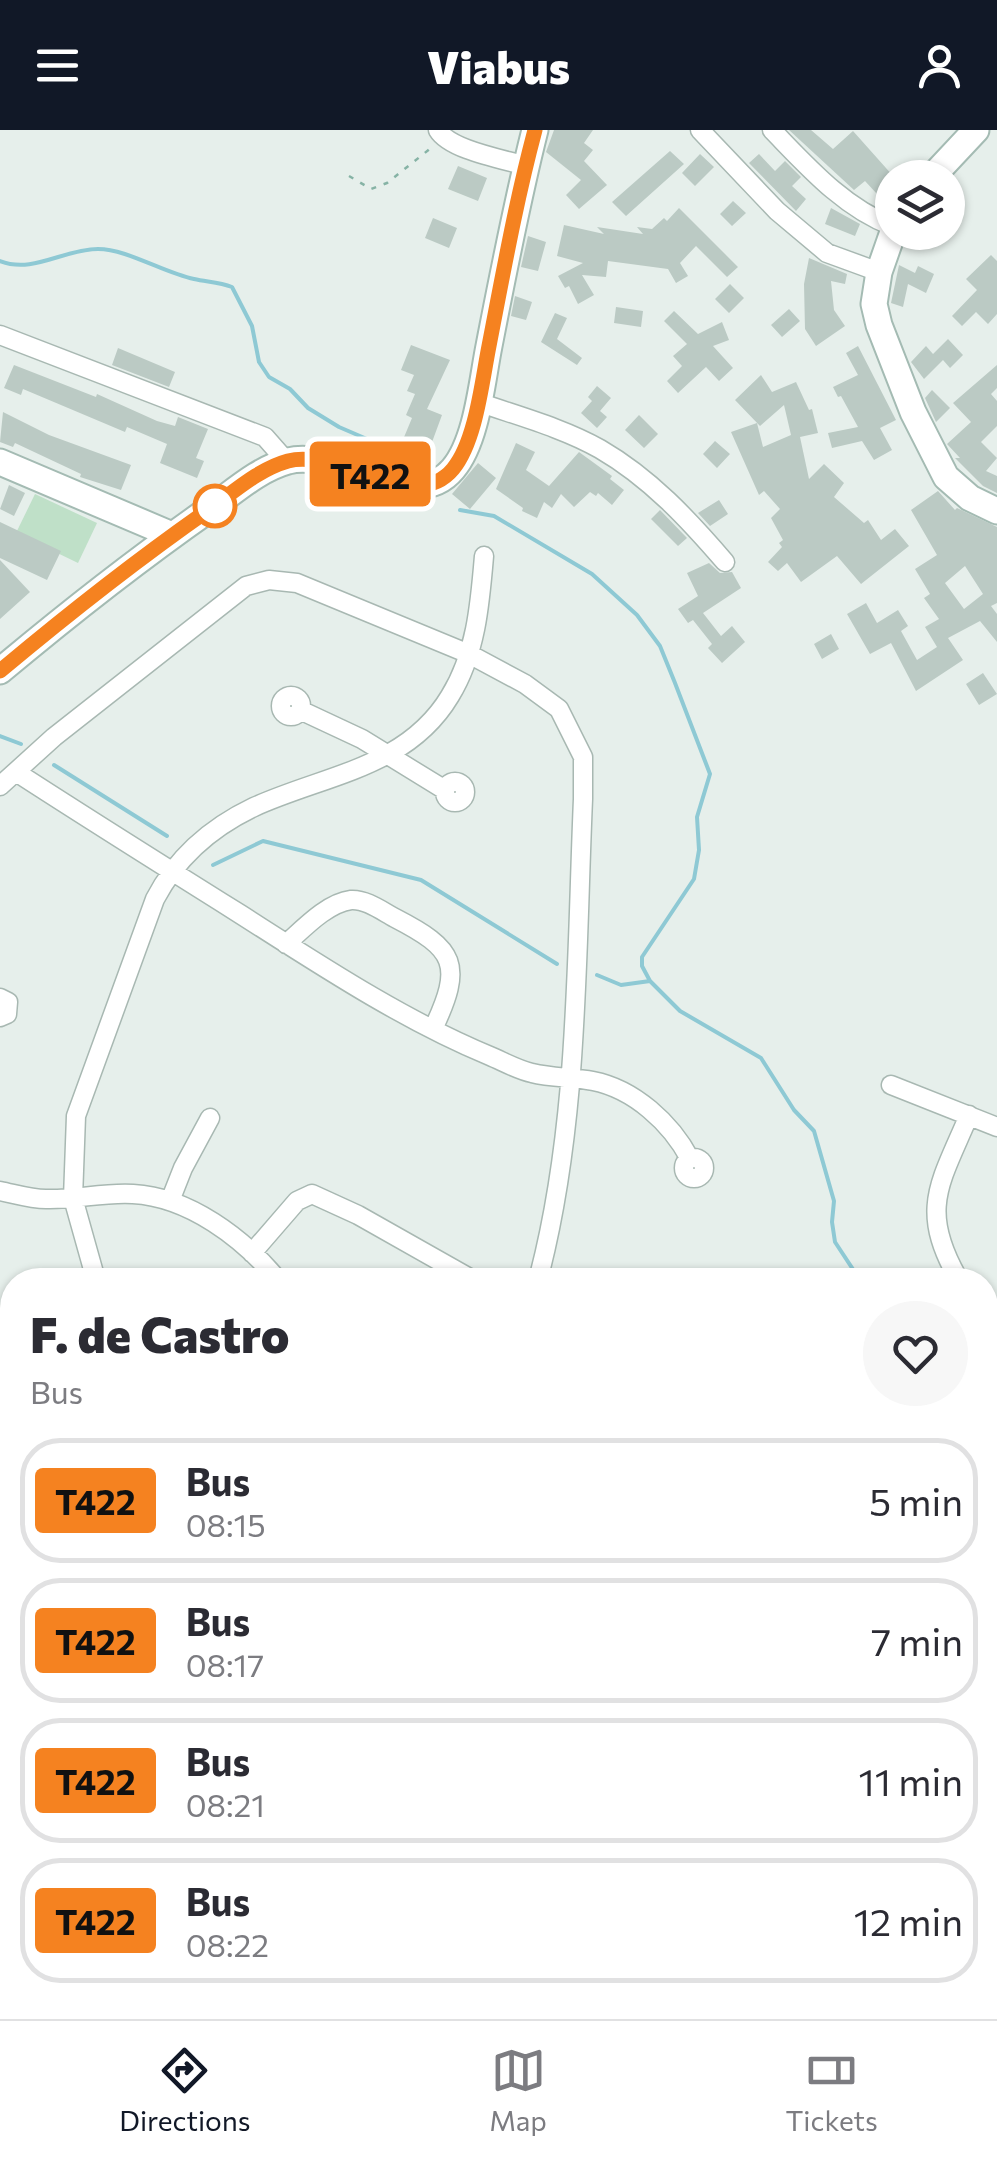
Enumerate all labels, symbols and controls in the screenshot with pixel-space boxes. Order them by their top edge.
icon: menu [30,38,85,93]
text: Viabus [427,38,570,93]
icon: person [912,38,967,93]
map controls [875,160,965,250]
button: layers [875,160,965,250]
line badge: T422 [300,442,440,506]
text: T422 [330,453,410,496]
unlabelled marker [194,485,236,527]
button: heart [863,1301,968,1406]
text: F. de Castro [30,1304,289,1363]
text: Bus [30,1371,83,1411]
text: Bus [186,1457,250,1504]
text: 5 min [869,1477,963,1524]
text: T422 [55,1479,136,1522]
text: 08:15 [186,1504,266,1544]
text: Bus [186,1597,250,1644]
text: 7 min [871,1617,963,1664]
text: T422 [55,1619,136,1662]
text: 08:17 [186,1644,264,1684]
text: Bus [186,1737,250,1784]
text: 11 min [859,1757,963,1804]
text: T422 [55,1759,136,1802]
text: 08:21 [186,1784,265,1824]
text: Bus [186,1877,250,1924]
text: 12 min [854,1897,963,1944]
text: T422 [55,1899,136,1942]
text: 08:22 [186,1924,269,1964]
tab: Directions [119,2043,251,2137]
tab: Map [489,2043,547,2137]
tab: Tickets [785,2043,878,2137]

